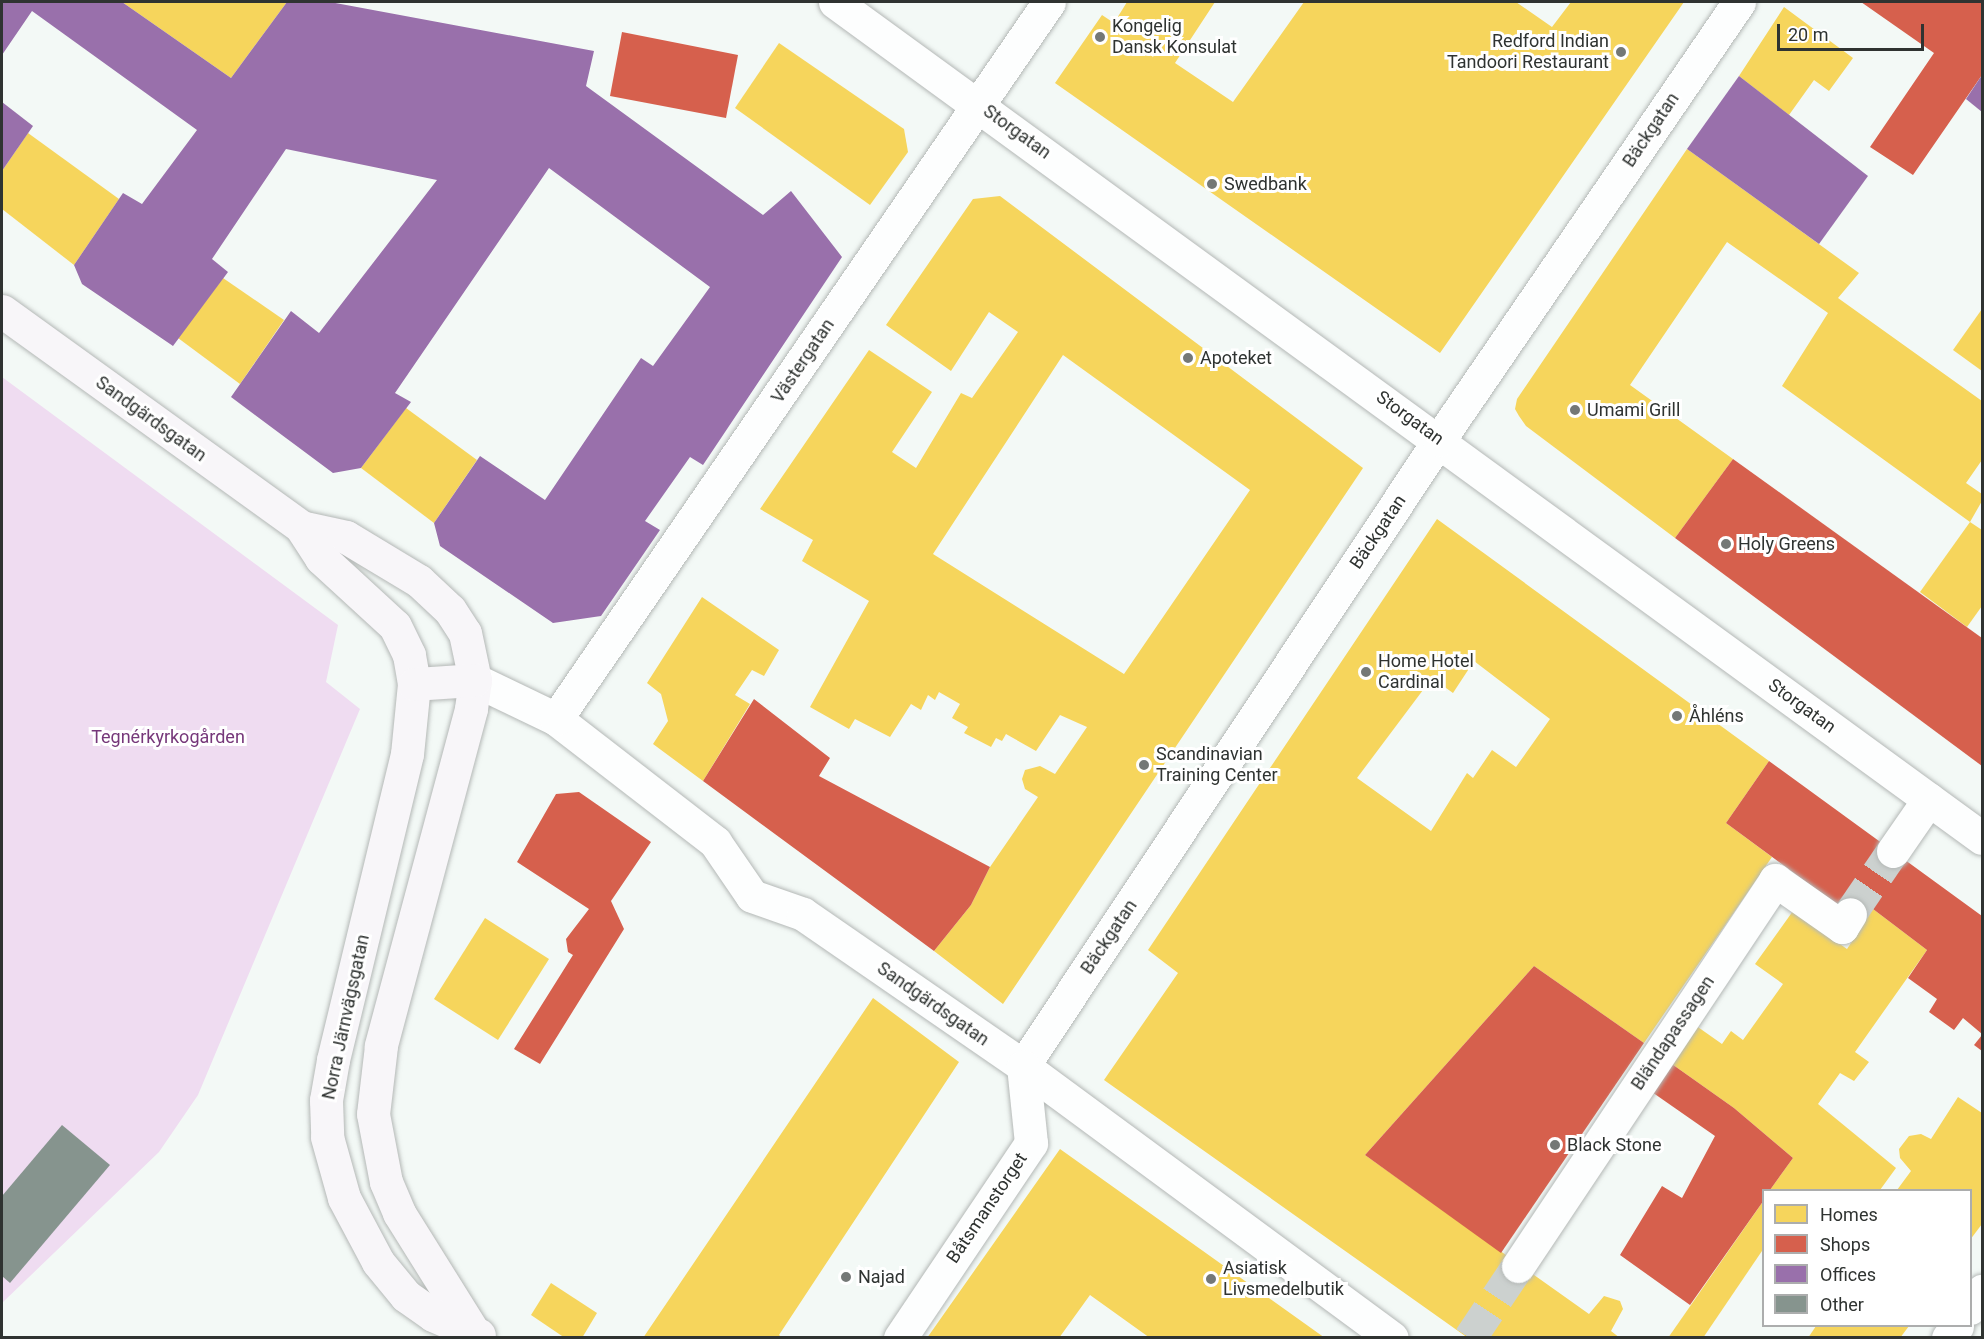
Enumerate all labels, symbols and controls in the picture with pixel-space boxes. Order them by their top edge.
scale bar [1780,12,1927,50]
place label: Kongelig Dansk Konsulat [1112,16,1237,58]
text: 20 m [1788,24,1828,45]
marker: Kongelig Dansk Konsulat [1093,30,1107,44]
place label: Redford Indian Tandoori Restaurant [1447,31,1609,74]
marker: Redford Indian Tandoori Restaurant [1614,45,1628,59]
street label: Bäckgatan [1618,89,1684,171]
street label: Storgatan [979,100,1055,164]
place label: Swedbank [1224,173,1307,195]
marker: Swedbank [1205,177,1219,191]
street label: Västergatan [767,315,839,407]
place label: Apoteket [1200,347,1272,369]
marker: Apoteket [1181,351,1195,365]
street label: Sandgärdsgatan [92,372,210,466]
street label: Storgatan [1372,386,1448,450]
place label: Umami Grill [1587,399,1680,421]
marker: Umami Grill [1568,403,1582,417]
street label: Bäckgatan [1345,491,1411,573]
place label: Holy Greens [1738,533,1835,555]
marker: Holy Greens [1719,537,1733,551]
place label: Home Hotel Cardinal [1378,651,1474,694]
marker: Home Hotel Cardinal [1359,665,1373,679]
street label: Storgatan [1764,674,1840,738]
place label: Åhléns [1689,705,1744,727]
marker: Åhléns [1670,709,1684,723]
park label: Tegnérkyrkogården [91,726,245,748]
place label: Scandinavian Training Center [1156,744,1278,786]
marker: Scandinavian Training Center [1137,758,1151,772]
street label: Bäckgatan [1076,896,1142,978]
street label: Norra Järnvägsgatan [318,932,374,1102]
street label: Sandgärdsgatan [873,957,993,1051]
street label: Bländapassagen [1627,972,1719,1094]
place label: Black Stone [1567,1134,1662,1156]
marker: Black Stone [1548,1138,1562,1152]
street label: Båtsmanstorget [942,1149,1032,1267]
legend [1762,1189,1972,1327]
text: Homes [1820,1204,1878,1225]
text: Shops [1820,1234,1870,1255]
place label: Asiatisk Livsmedelbutik [1223,1258,1344,1300]
text: Offices [1820,1264,1876,1285]
place label: Najad [858,1266,905,1288]
marker: Najad [839,1270,853,1284]
marker: Asiatisk Livsmedelbutik [1204,1272,1218,1286]
text: Other [1820,1294,1864,1315]

